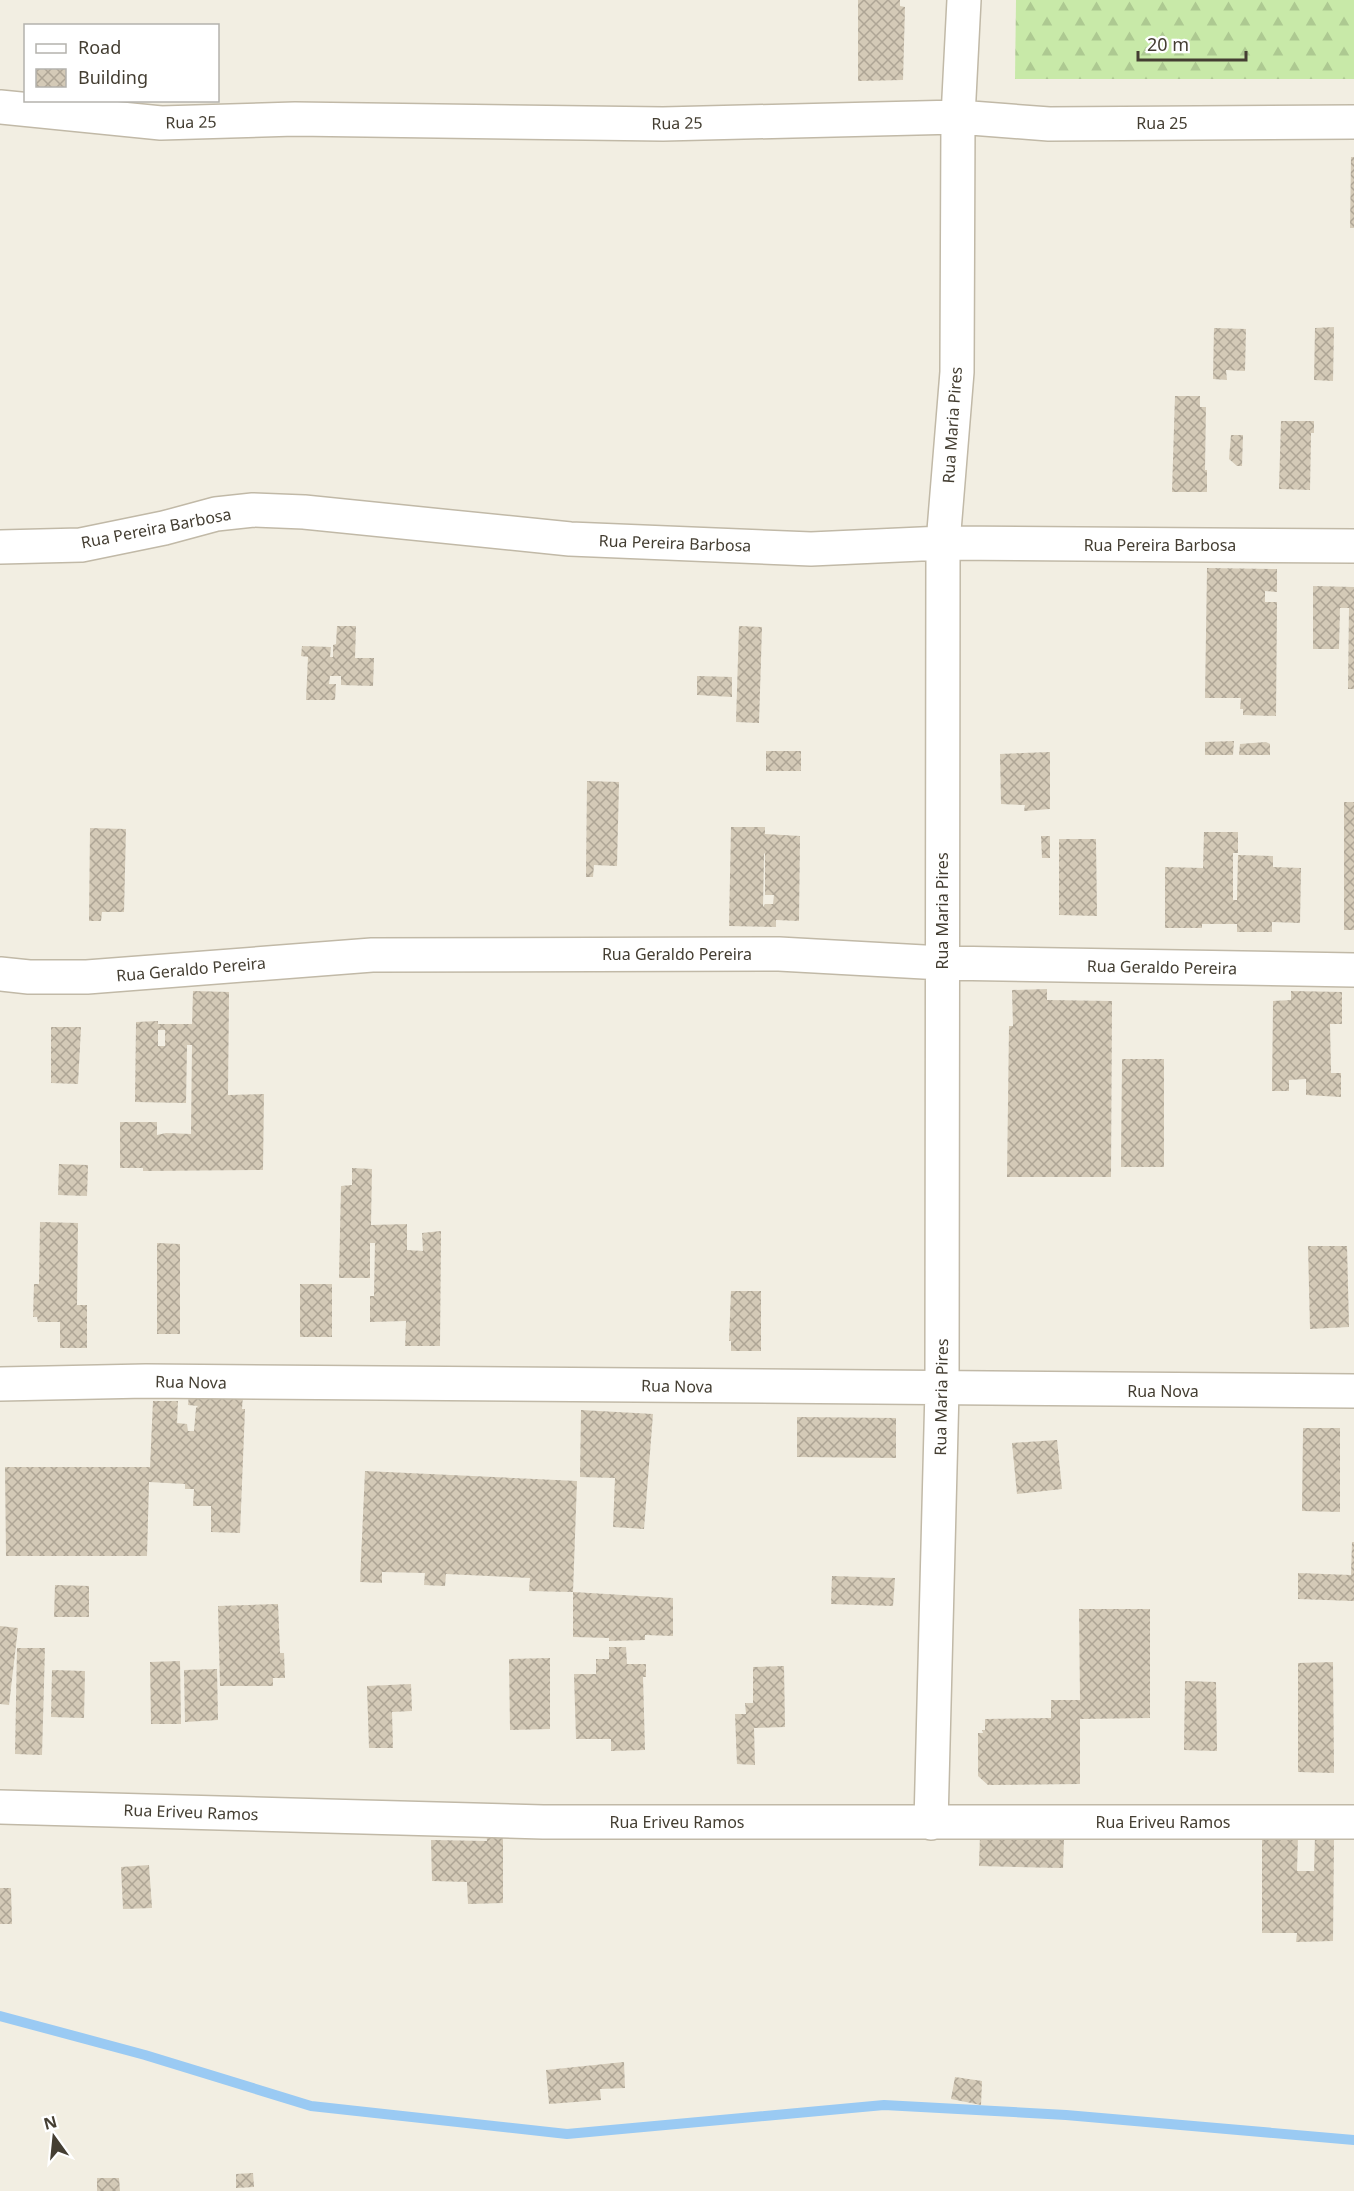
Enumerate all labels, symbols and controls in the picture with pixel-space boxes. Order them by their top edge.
legend [24,24,219,102]
scale bar [1138,24,1246,62]
text: 20 m [1147,32,1189,56]
text: Road [78,35,121,59]
text: Building [78,65,148,89]
street label: Rua 25 [165,111,217,133]
street label: Rua 25 [651,112,703,134]
street label: Rua 25 [1136,112,1188,134]
street label: Rua Maria Pires [937,366,967,484]
street label: Rua Pereira Barbosa [79,503,233,553]
street label: Rua Pereira Barbosa [598,529,752,557]
street label: Rua Pereira Barbosa [1084,534,1236,556]
street label: Rua Maria Pires [931,852,953,970]
street label: Rua Geraldo Pereira [602,943,752,965]
street label: Rua Geraldo Pereira [115,951,267,987]
street label: Rua Geraldo Pereira [1087,955,1237,979]
street label: Rua Maria Pires [929,1338,953,1456]
street label: Rua Nova [155,1370,227,1394]
street label: Rua Nova [641,1374,713,1398]
street label: Rua Nova [1127,1380,1199,1402]
street label: Rua Eriveu Ramos [123,1799,259,1825]
street label: Rua Eriveu Ramos [609,1811,745,1833]
street label: Rua Eriveu Ramos [1095,1811,1231,1833]
north arrow [24,2107,84,2167]
text: N [41,2110,59,2135]

